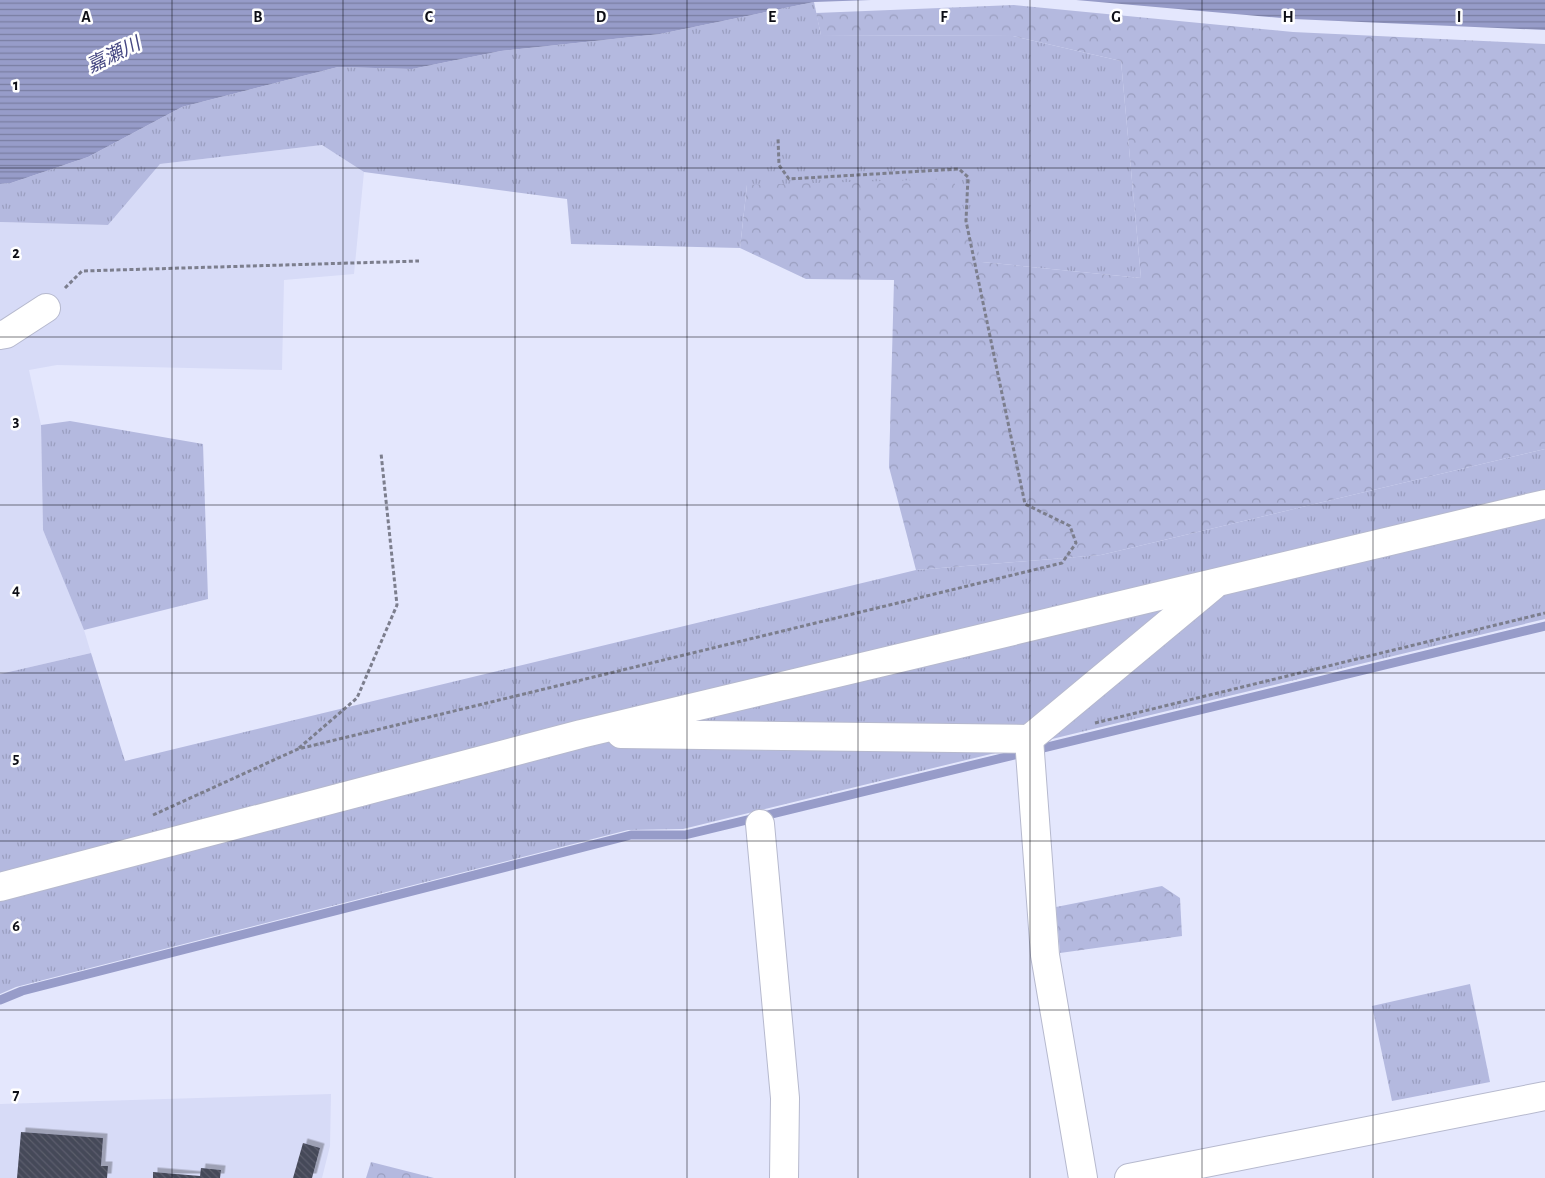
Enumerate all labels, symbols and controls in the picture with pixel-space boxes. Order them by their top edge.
text: A [81,9,91,25]
text: B [253,9,263,25]
text: C [425,9,434,25]
text: D [596,9,607,25]
text: E [768,9,776,25]
text: F [940,9,948,25]
text: G [1111,9,1121,25]
text: H [1282,9,1294,25]
text: I [1457,9,1461,25]
water label: 嘉瀬川 [83,33,145,76]
text: 1 [13,77,19,93]
text: 2 [12,245,20,261]
text: 3 [13,413,20,429]
text: 4 [12,582,20,598]
text: 5 [13,750,20,766]
text: 6 [12,918,20,934]
text: 7 [13,1087,20,1103]

